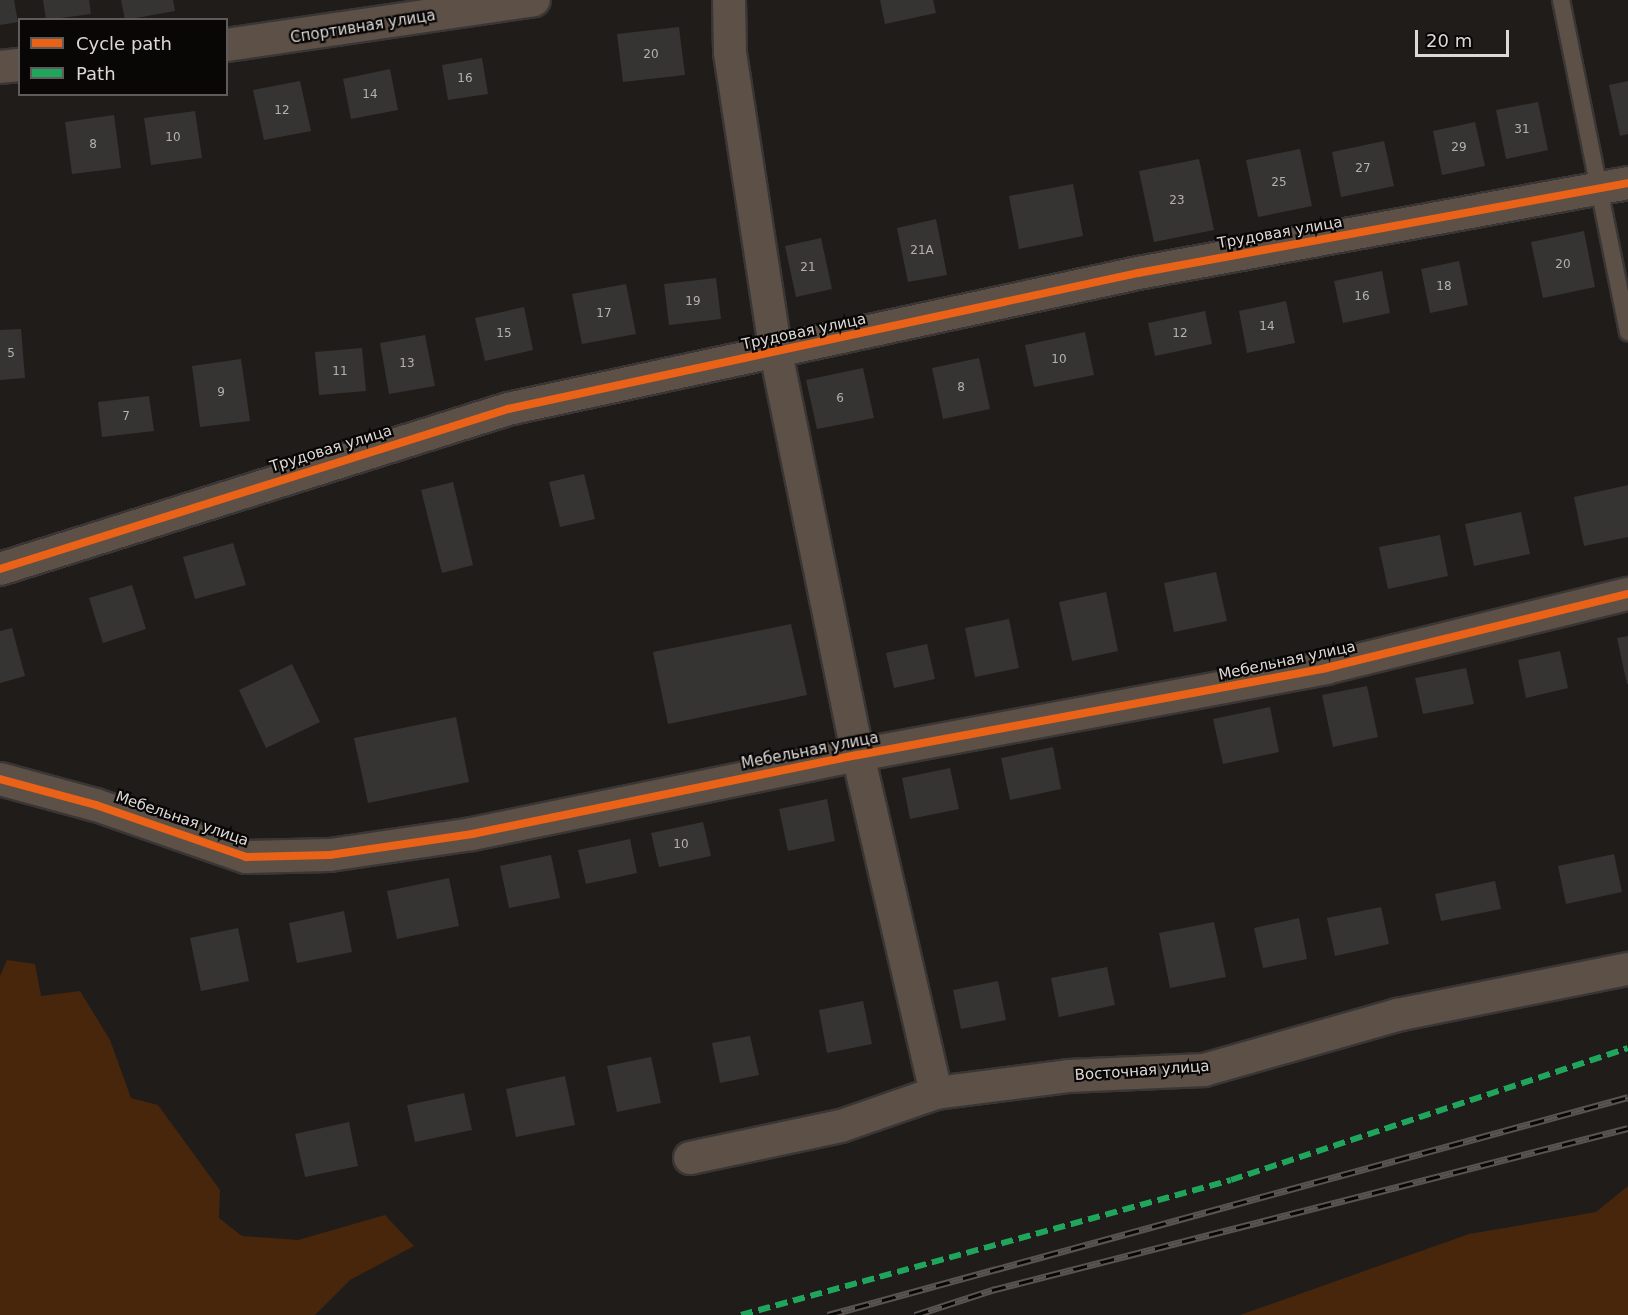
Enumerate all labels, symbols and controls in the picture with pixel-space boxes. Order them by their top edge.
street label: Спортивная улица [289,7,437,47]
legend [18,18,228,96]
scale bar [1418,18,1512,56]
text: 20 m [1426,30,1472,51]
text: Cycle path [76,33,172,54]
house number: 20 [643,48,659,62]
text: Path [76,63,116,84]
house number: 16 [457,72,473,86]
house number: 14 [362,88,378,102]
house number: 12 [274,104,290,118]
house number: 31 [1514,123,1530,137]
house number: 10 [165,131,181,145]
house number: 8 [89,138,97,152]
house number: 29 [1451,141,1467,155]
house number: 27 [1355,162,1371,176]
house number: 25 [1271,176,1287,190]
house number: 23 [1169,194,1185,208]
street label: Трудовая улица [1216,213,1344,253]
house number: 21А [910,244,934,258]
house number: 20 [1555,258,1571,272]
house number: 21 [800,261,816,275]
house number: 18 [1436,280,1452,294]
house number: 16 [1354,290,1370,304]
house number: 19 [685,295,701,309]
house number: 17 [596,307,612,321]
street label: Трудовая улица [740,310,868,354]
house number: 14 [1259,320,1275,334]
house number: 15 [496,327,512,341]
house number: 12 [1172,327,1188,341]
house number: 5 [7,347,15,361]
house number: 10 [1051,353,1067,367]
house number: 13 [399,357,415,371]
house number: 11 [332,365,348,379]
house number: 8 [957,381,965,395]
house number: 9 [217,386,225,400]
house number: 6 [836,392,844,406]
house number: 7 [122,410,130,424]
street label: Трудовая улица [268,422,394,476]
street label: Мебельная улица [1217,638,1357,684]
street label: Мебельная улица [740,729,880,773]
street label: Мебельная улица [113,788,251,850]
house number: 10 [673,838,689,852]
street label: Восточная улица [1074,1057,1210,1085]

